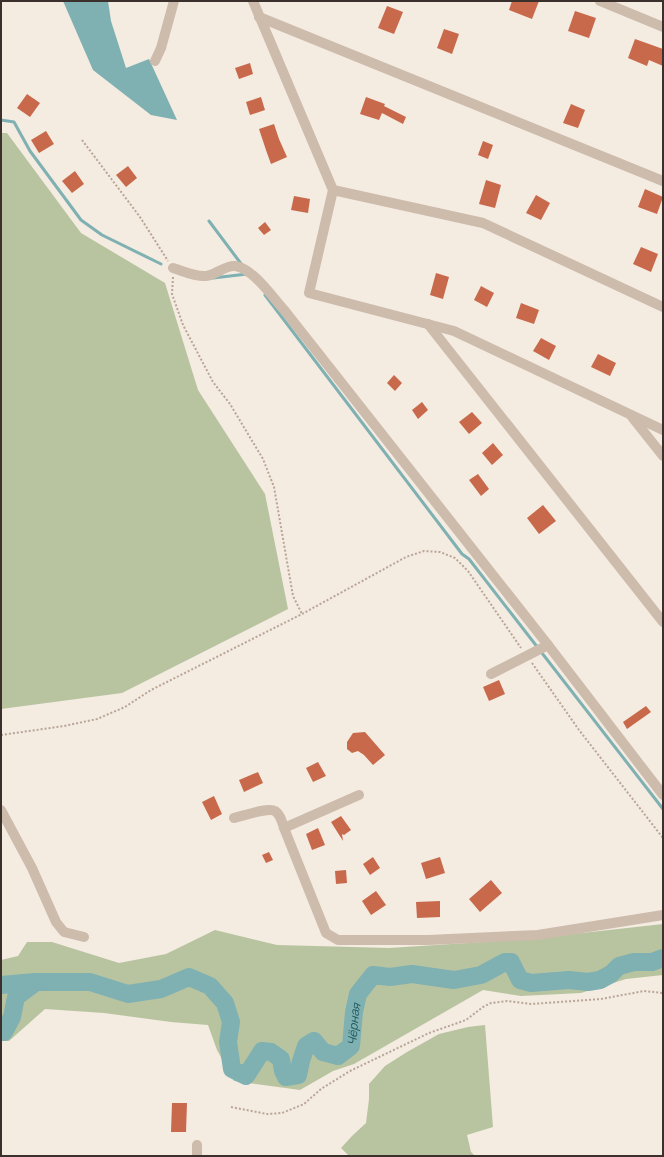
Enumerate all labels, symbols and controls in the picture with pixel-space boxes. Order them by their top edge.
water label: Чёрная [343,1000,365,1046]

